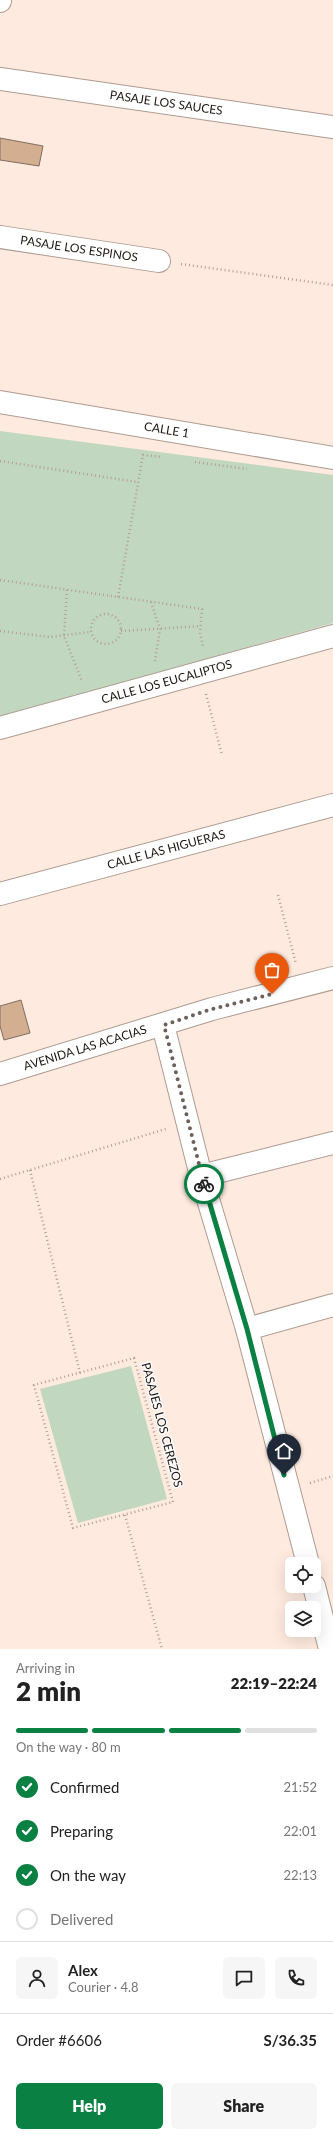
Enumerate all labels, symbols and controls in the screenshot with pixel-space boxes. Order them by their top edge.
street label: PASAJE LOS SAUCES [109,87,224,118]
street label: PASAJE LOS ESPINOS [19,232,139,265]
street label: CALLE 1 [143,418,190,441]
street label: CALLE LOS EUCALIPTOS [100,656,234,707]
street label: CALLE LAS HIGUERAS [105,826,227,872]
pin [255,953,289,994]
icon: bag [261,959,283,981]
street label: AVENIDA LAS ACACIAS [21,1021,148,1073]
courier [184,1164,224,1204]
icon: bike [193,1173,215,1195]
street label: PASAJES LOS CEREZOS [139,1361,186,1489]
pin [267,1434,301,1475]
icon: home [273,1440,295,1462]
map controls [285,1557,321,1637]
button: locate [285,1557,321,1593]
button: layers [285,1601,321,1637]
text: Arriving in [16,1660,75,1676]
text: 22:19–22:24 [231,1674,317,1692]
text: 2 min [16,1675,81,1707]
text: On the way · 80 m [16,1739,121,1755]
icon: check [16,1776,38,1798]
text: Confirmed [50,1778,119,1796]
text: 21:52 [284,1779,317,1795]
icon: check [16,1820,38,1842]
text: Preparing [50,1822,113,1840]
text: 22:01 [284,1823,317,1839]
icon: check [16,1864,38,1886]
text: On the way [50,1866,126,1884]
text: 22:13 [284,1867,317,1883]
text: Delivered [50,1910,113,1928]
button: person [16,1957,58,1999]
button: chat [223,1957,265,1999]
button: phone [275,1957,317,1999]
text: Alex [68,1961,98,1979]
text: Courier · 4.8 [68,1979,139,1995]
text: Order #6606 [16,2031,102,2049]
text: S/36.35 [263,2031,317,2049]
button: Help [16,2083,163,2129]
button: Share [171,2083,317,2129]

